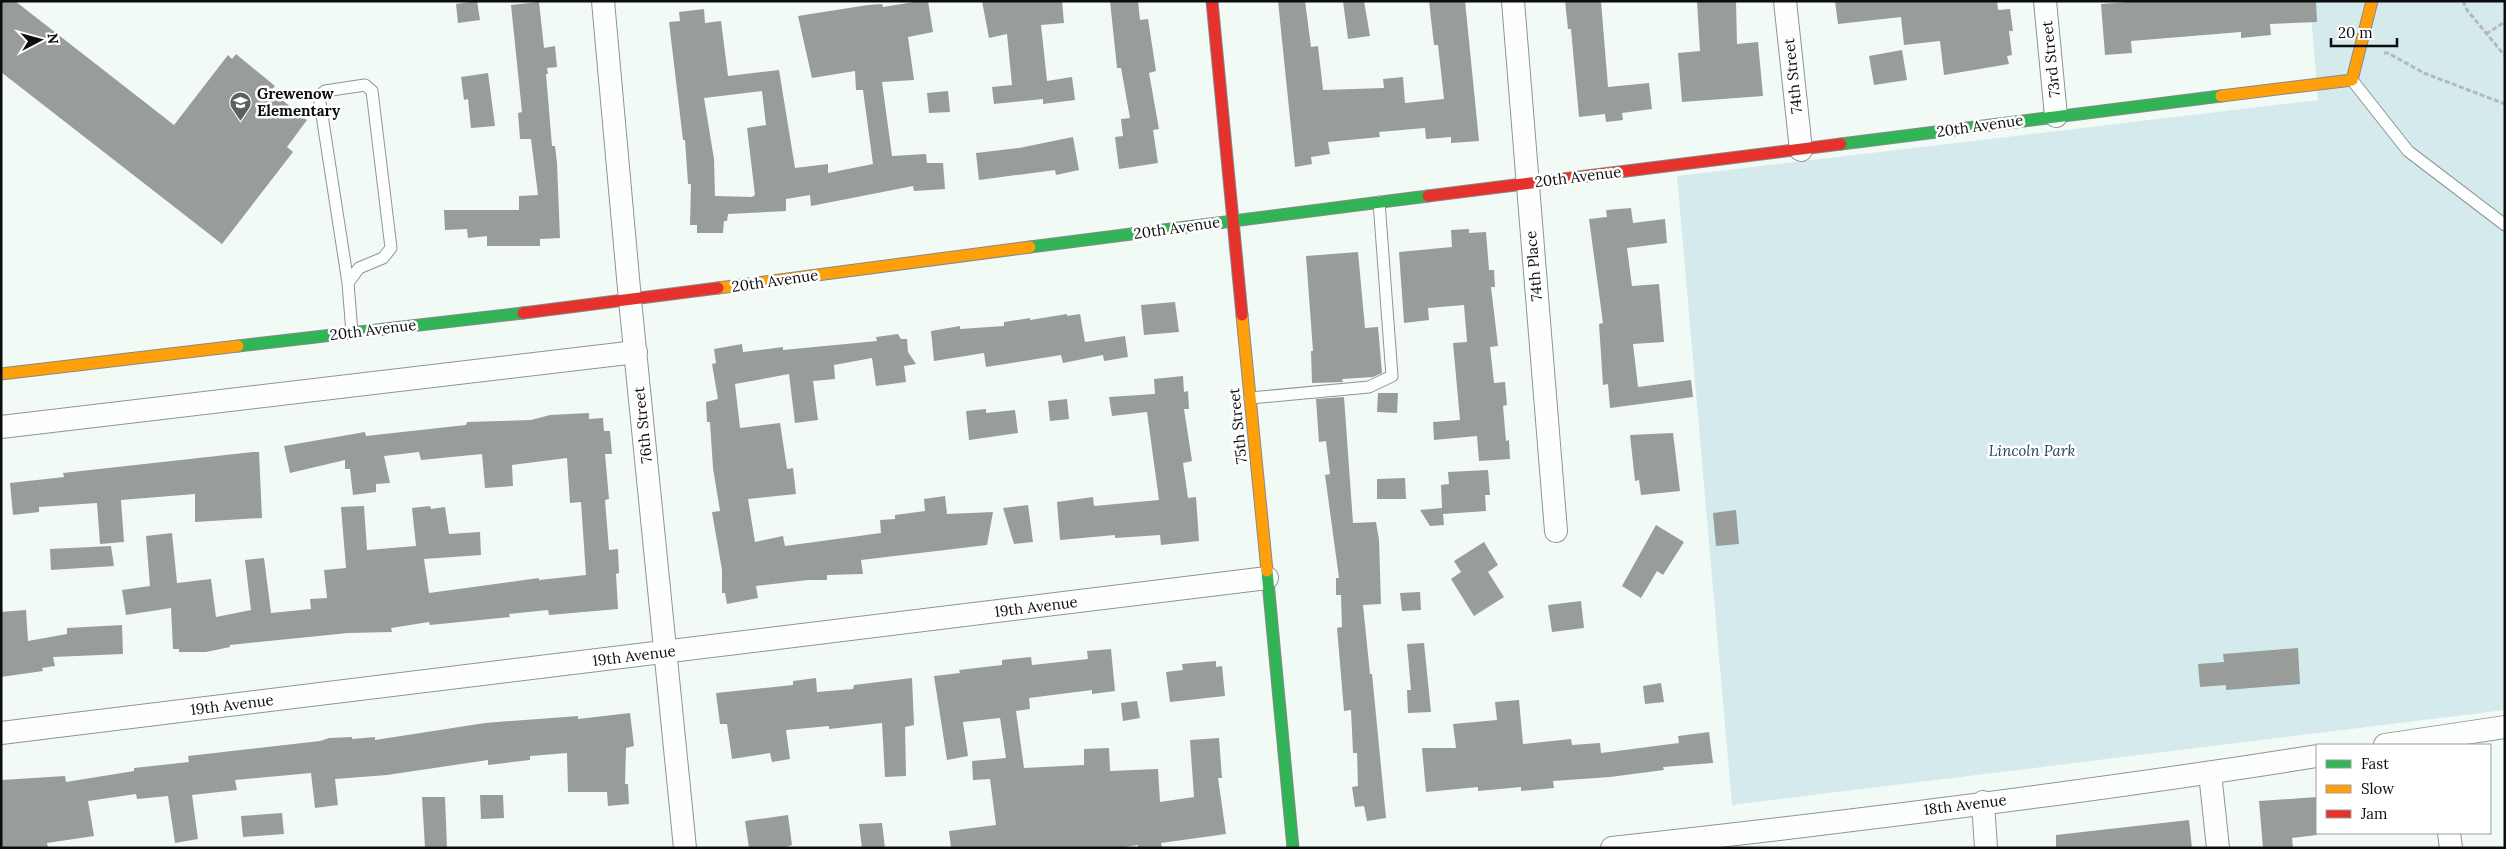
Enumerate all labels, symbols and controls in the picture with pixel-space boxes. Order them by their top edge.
north arrow [15,15,65,65]
scale bar [2331,15,2397,47]
street label: 73rd Street [2037,20,2064,98]
text: 20 m [2338,23,2373,42]
text: N [43,32,62,45]
street label: 74th Street [1779,37,1806,115]
place label: Grewenow Elementary [257,84,341,120]
school or university icon: Grewenow Elementary [229,91,253,122]
street label: 20th Avenue [1936,110,2024,141]
street label: 20th Avenue [1534,162,1622,191]
street label: 20th Avenue [1133,212,1221,243]
street label: 74th Place [1521,230,1546,302]
street label: 20th Avenue [731,265,819,296]
street label: 20th Avenue [329,315,417,344]
street label: 76th Street [629,386,656,464]
street label: 75th Street [1224,387,1251,465]
park label: Lincoln Park [1989,441,2075,460]
street label: 19th Avenue [993,592,1079,621]
street label: 19th Avenue [591,641,677,670]
street label: 19th Avenue [189,690,275,719]
legend [2316,744,2491,834]
text: Fast [2361,754,2389,773]
text: Slow [2361,779,2394,798]
street label: 18th Avenue [1922,790,2008,819]
text: Jam [2360,804,2388,823]

